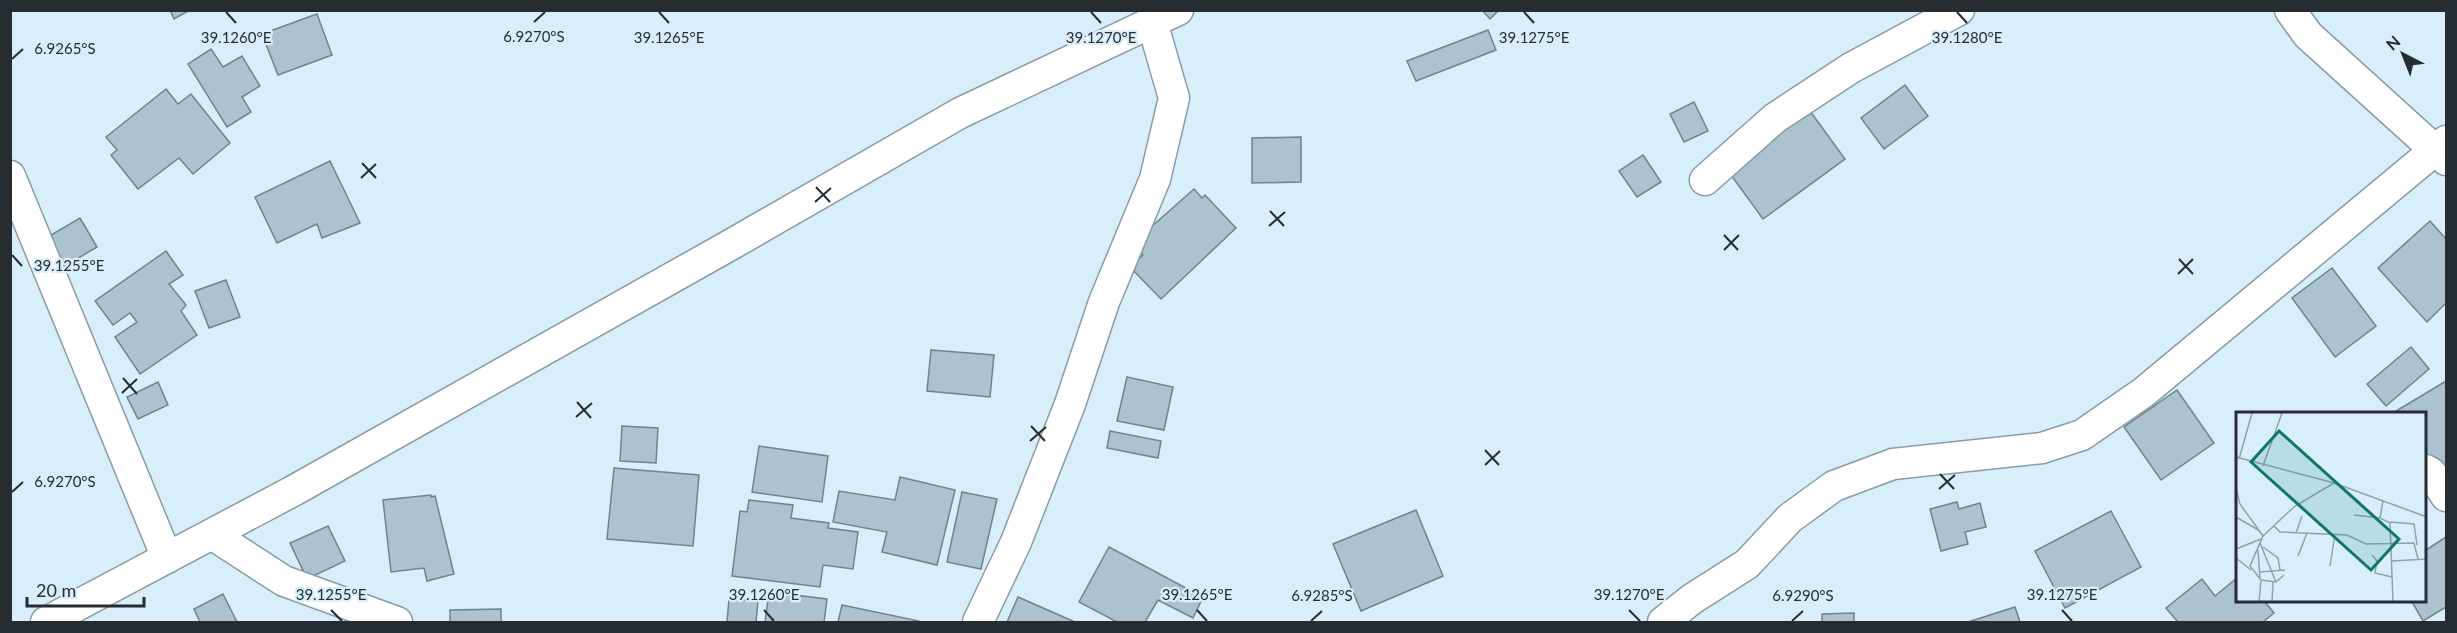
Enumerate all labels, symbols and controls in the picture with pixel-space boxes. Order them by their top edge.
north arrow [2373,24,2433,84]
text: 6.9270°S [503,27,565,45]
text: 39.1260°E [201,28,271,46]
text: 39.1265°E [634,28,704,46]
text: 39.1270°E [1066,28,1136,46]
text: 39.1275°E [1499,28,1569,46]
text: 39.1280°E [1932,28,2002,46]
text: N [2382,31,2404,54]
text: 6.9265°S [34,39,96,57]
text: 39.1255°E [34,256,104,274]
inset map [2236,412,2427,603]
text: 6.9270°S [34,472,96,490]
scale bar [27,570,144,608]
text: 20 m [36,579,76,601]
text: 39.1255°E [296,585,366,603]
text: 39.1260°E [729,585,799,603]
text: 39.1265°E [1162,585,1232,603]
text: 39.1270°E [1594,585,1664,603]
text: 39.1275°E [2027,585,2097,603]
text: 6.9285°S [1291,586,1353,604]
text: 6.9290°S [1772,586,1834,604]

